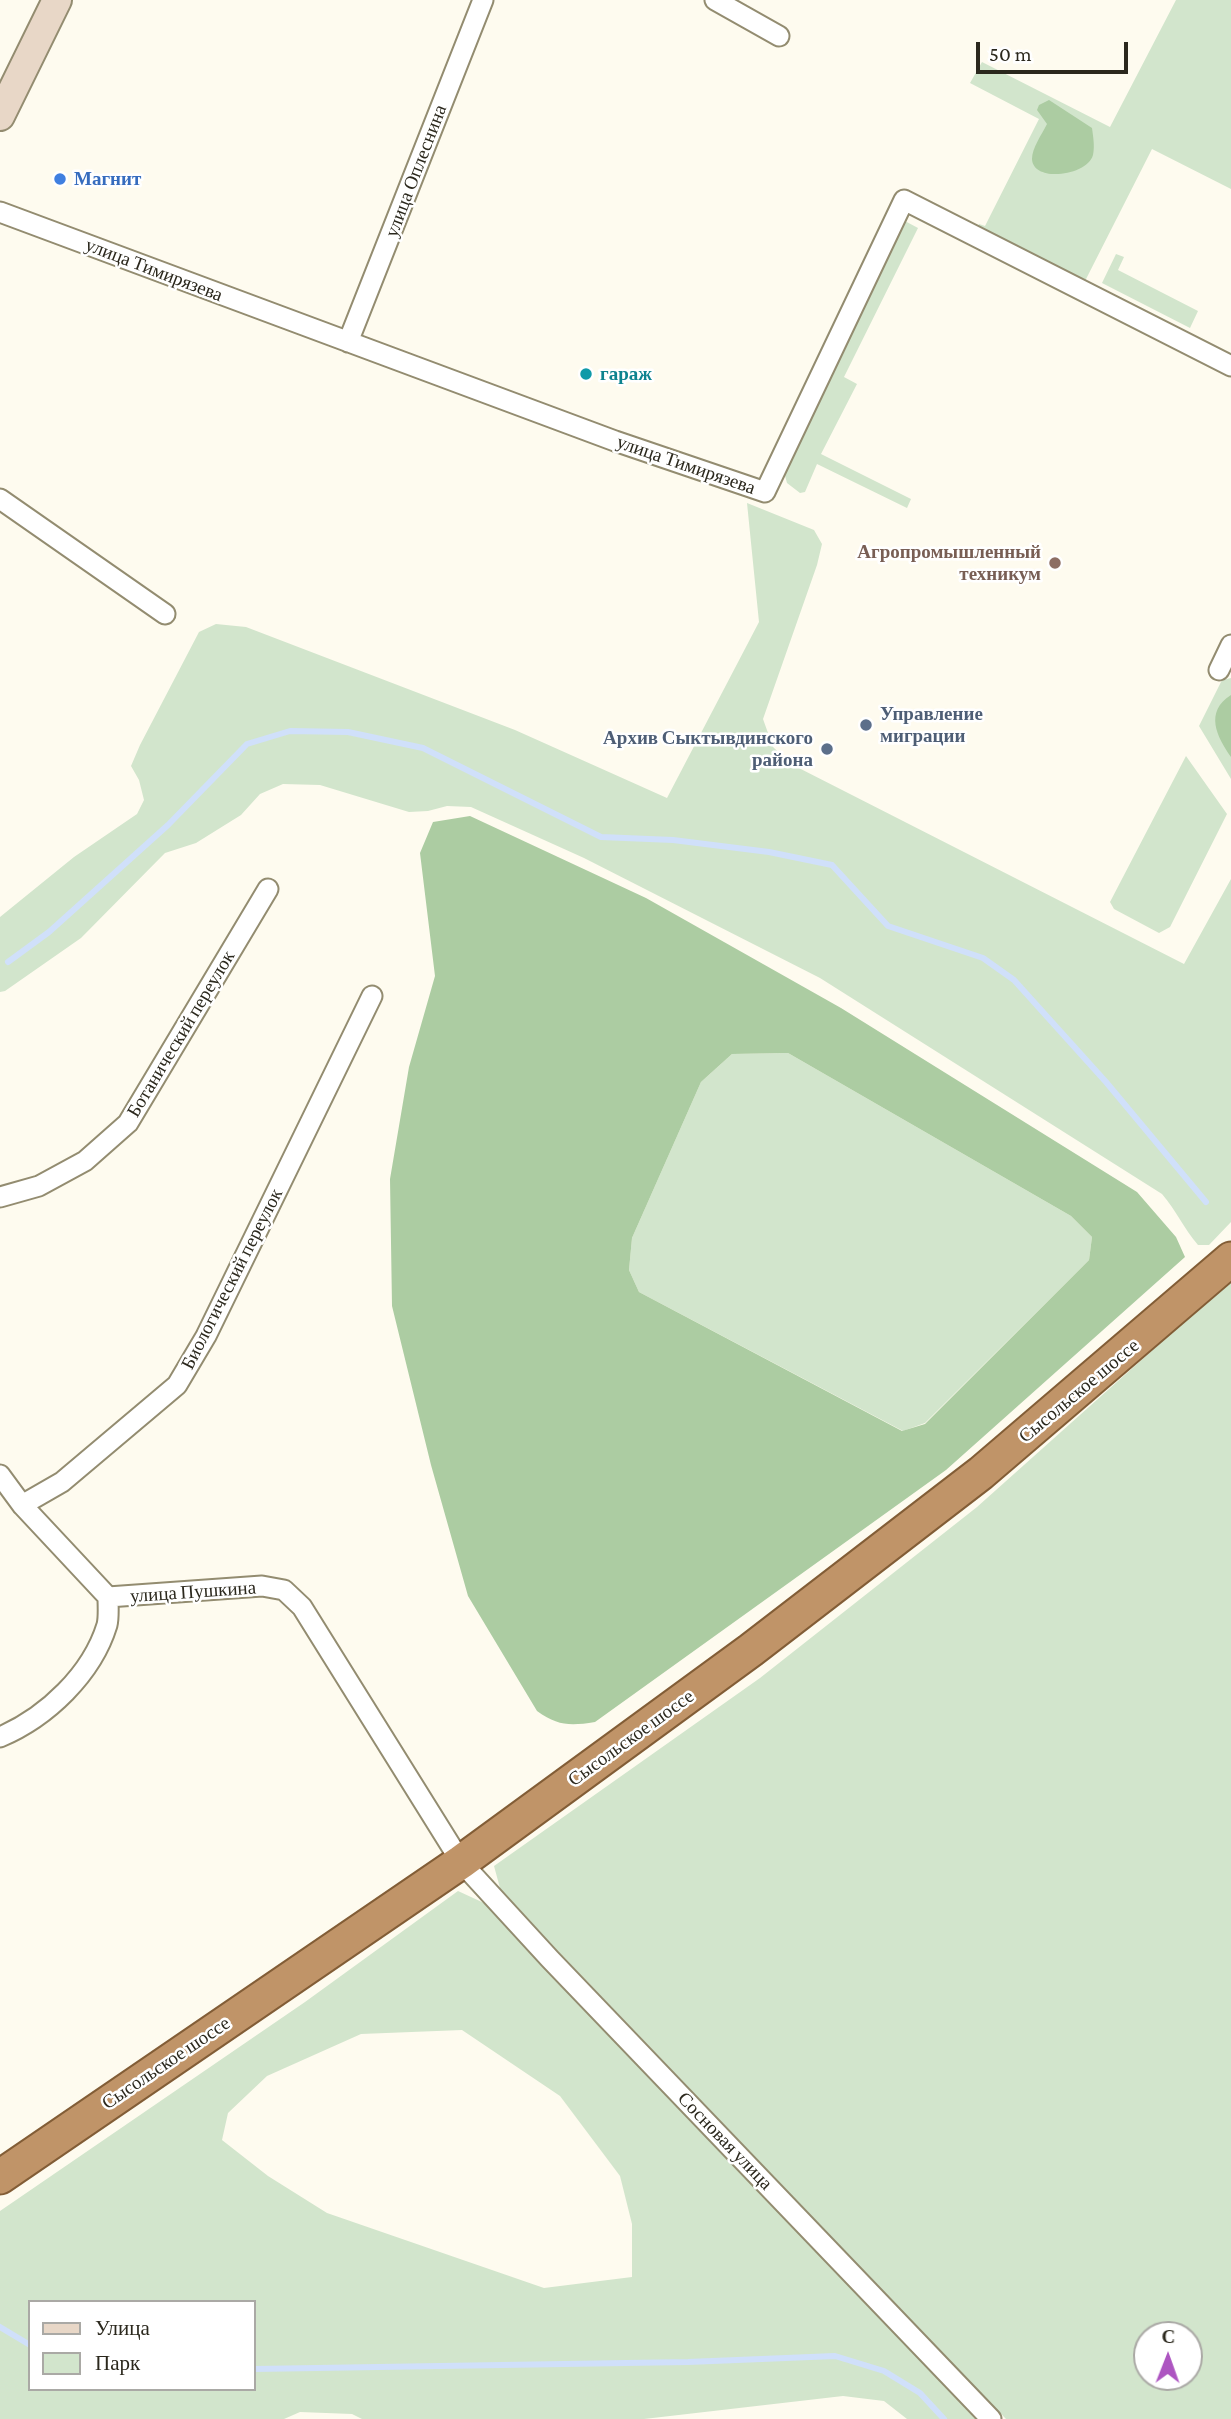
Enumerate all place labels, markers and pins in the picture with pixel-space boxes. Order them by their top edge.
place label: Магнит [74,168,141,190]
marker: Магнит [52,171,68,187]
place label: гараж [600,363,652,385]
marker: гараж [578,366,594,382]
place label: Агропромышленный техникум [857,541,1041,585]
marker: Агропромышленный техникум [1047,555,1063,571]
place label: Управление миграции [880,703,983,747]
marker: Управление миграции [858,717,874,733]
place label: Архив Сыктывдинского района [603,727,813,771]
marker: Архив Сыктывдинского района [819,741,835,757]

